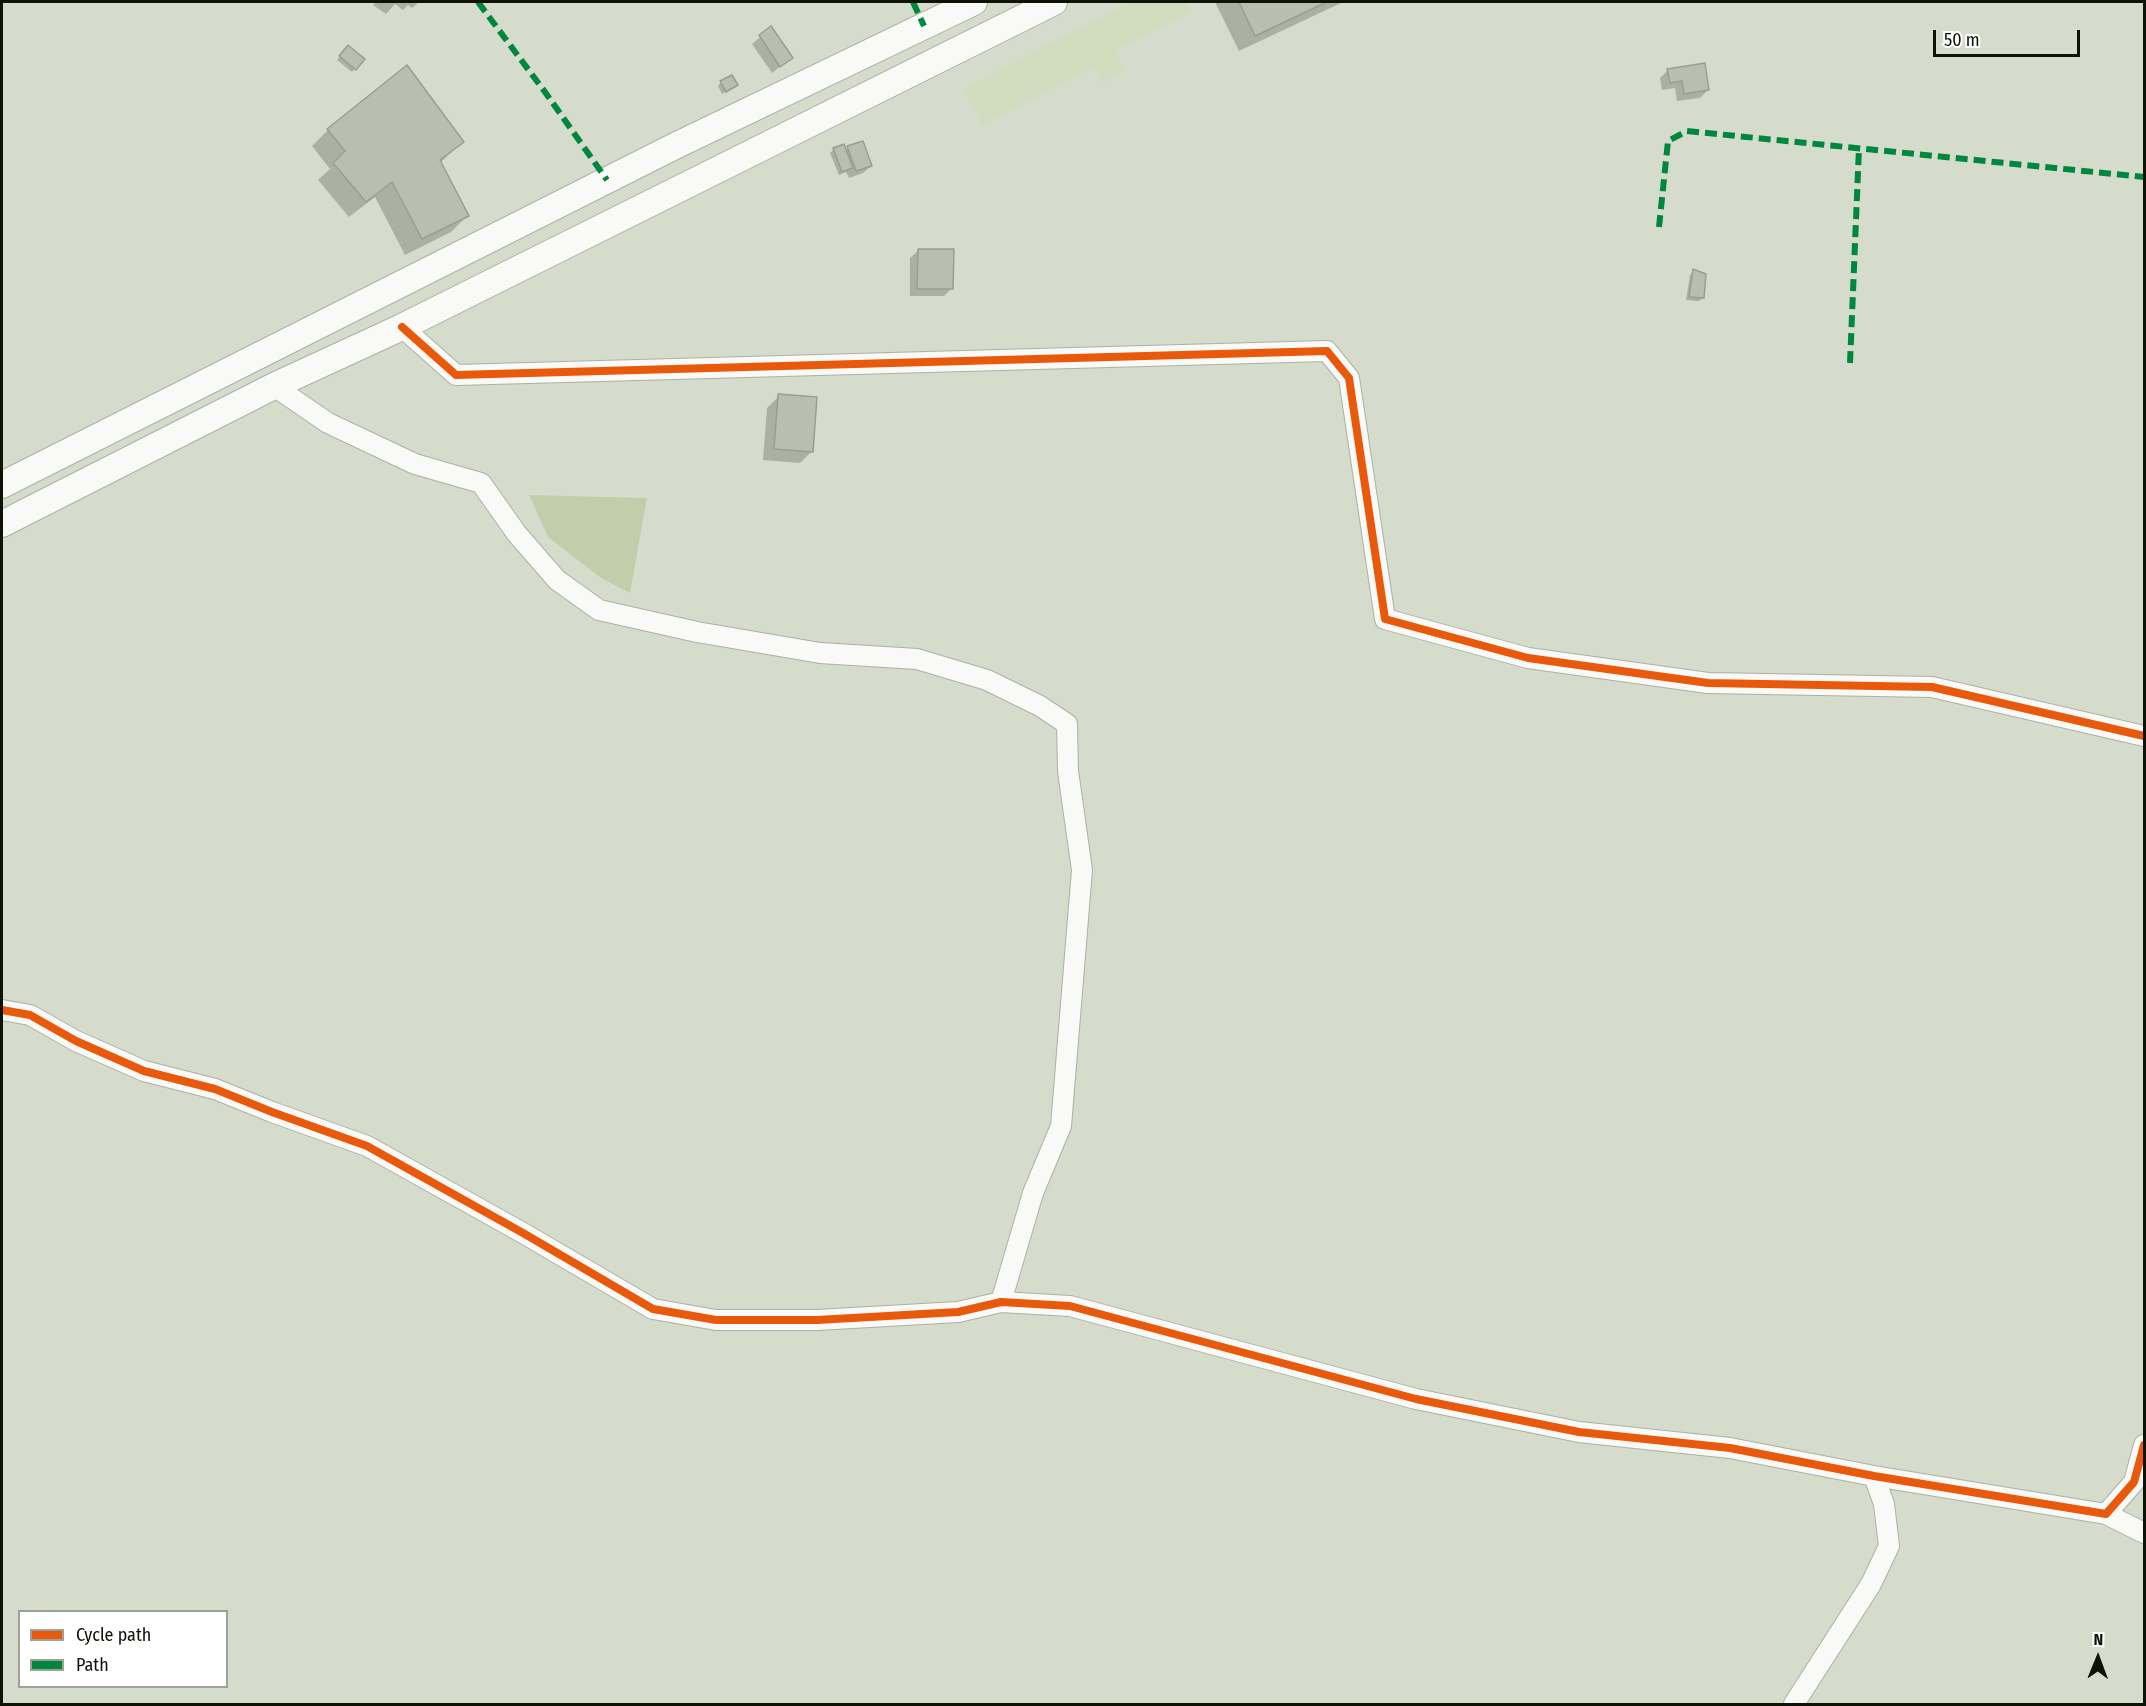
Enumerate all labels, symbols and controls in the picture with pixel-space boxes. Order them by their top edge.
scale bar [1936,18,2083,56]
text: 50 m [1944,29,1980,51]
legend [18,1610,228,1688]
text: Cycle path [76,1624,151,1646]
north arrow [2068,1628,2128,1688]
text: N [2093,1630,2103,1649]
text: Path [76,1654,109,1676]

